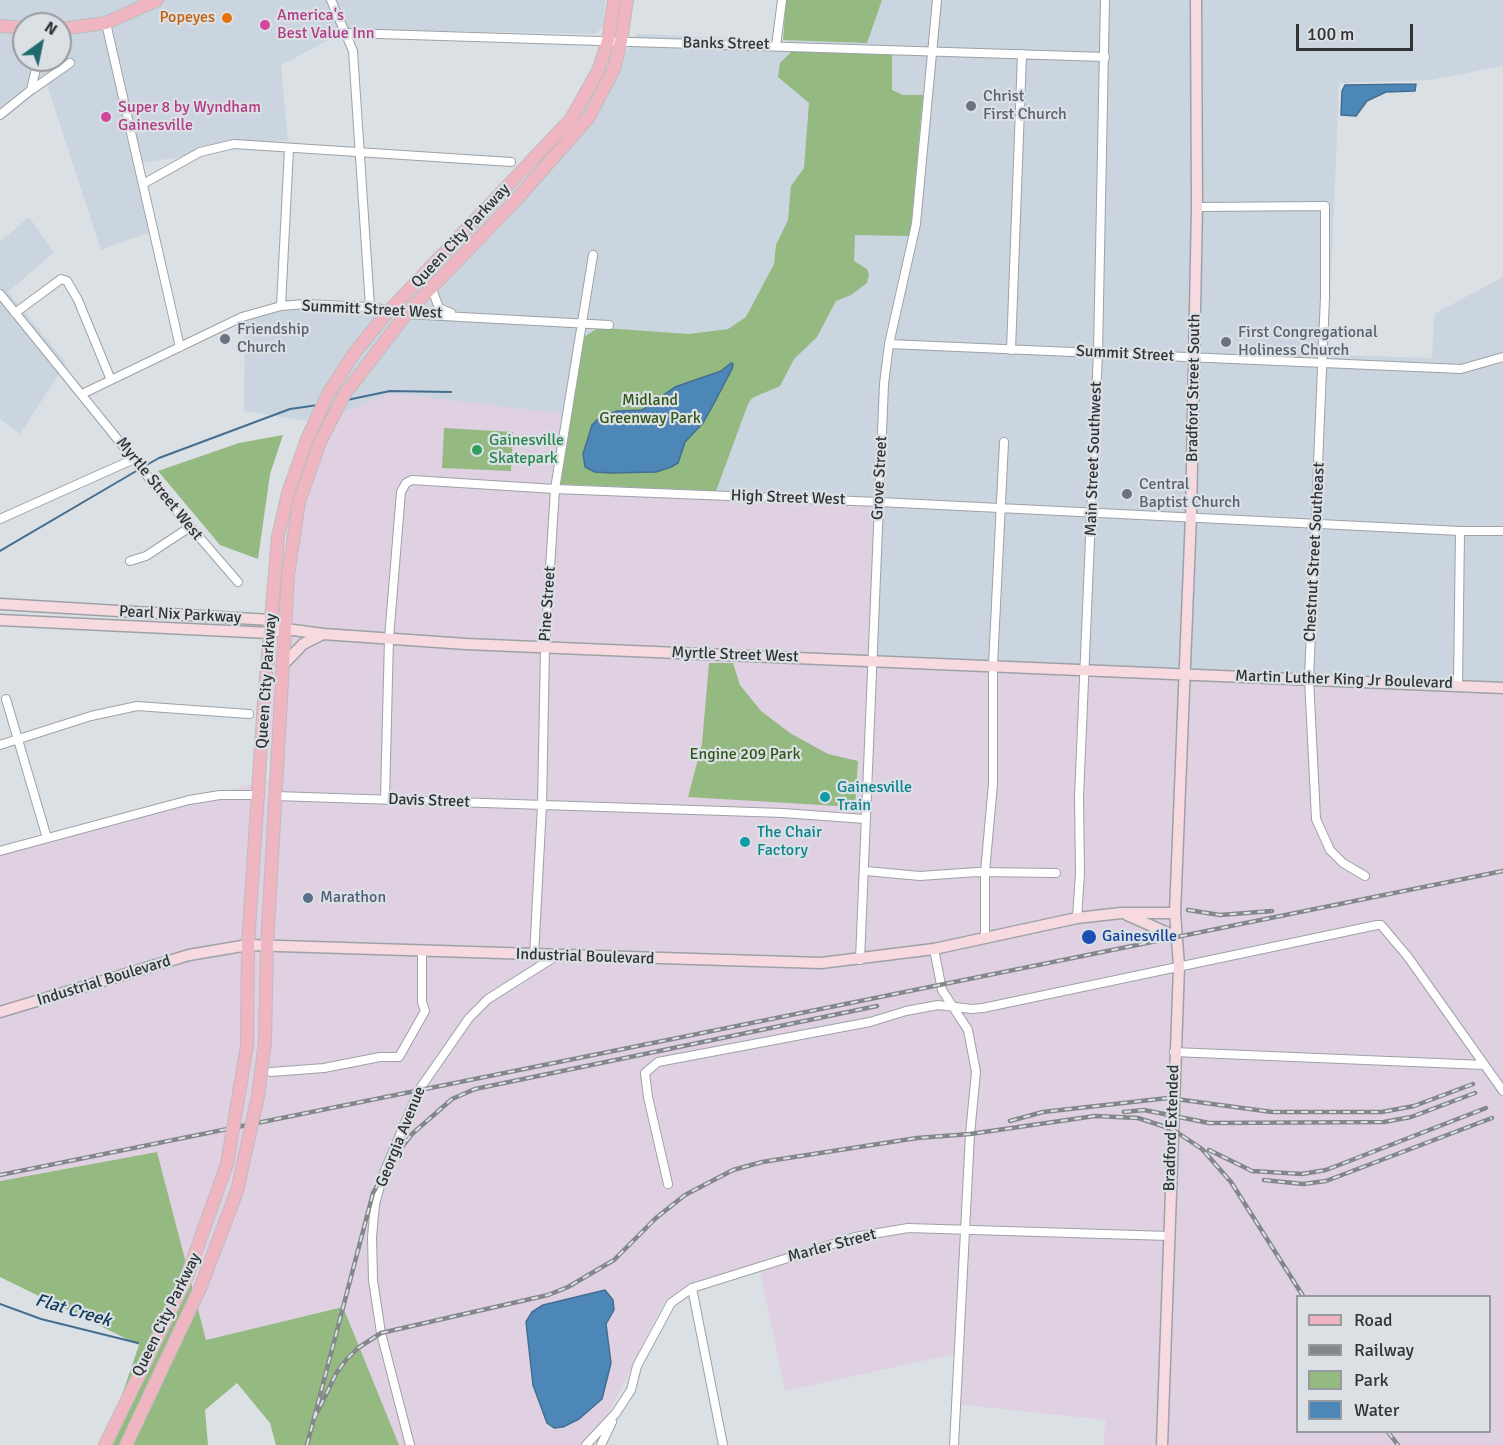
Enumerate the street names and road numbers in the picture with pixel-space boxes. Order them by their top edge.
street label: Banks Street [682,34,770,54]
street label: Queen City Parkway [408,180,514,292]
street label: Summitt Street West [301,297,443,323]
street label: Bradford Street South [1183,314,1205,462]
street label: Summit Street [1075,342,1175,366]
street label: Main Street Southwest [1082,381,1106,537]
street label: Myrtle Street West [112,434,206,544]
street label: Grove Street [868,435,892,521]
street label: Chestnut Street Southeast [1301,462,1329,642]
street label: High Street West [730,486,846,510]
street label: Pine Street [536,566,560,642]
street label: Pearl Nix Parkway [118,602,242,628]
street label: Queen City Parkway [253,613,281,749]
street label: Myrtle Street West [671,643,799,667]
street label: Martin Luther King Jr Boulevard [1235,667,1453,693]
street label: Davis Street [388,790,470,812]
street label: Industrial Boulevard [515,945,655,969]
street label: Industrial Boulevard [35,952,173,1010]
street label: Bradford Extended [1160,1064,1184,1192]
street label: Georgia Avenue [372,1084,430,1190]
street label: Marler Street [786,1225,878,1267]
street label: Queen City Parkway [129,1250,205,1380]

